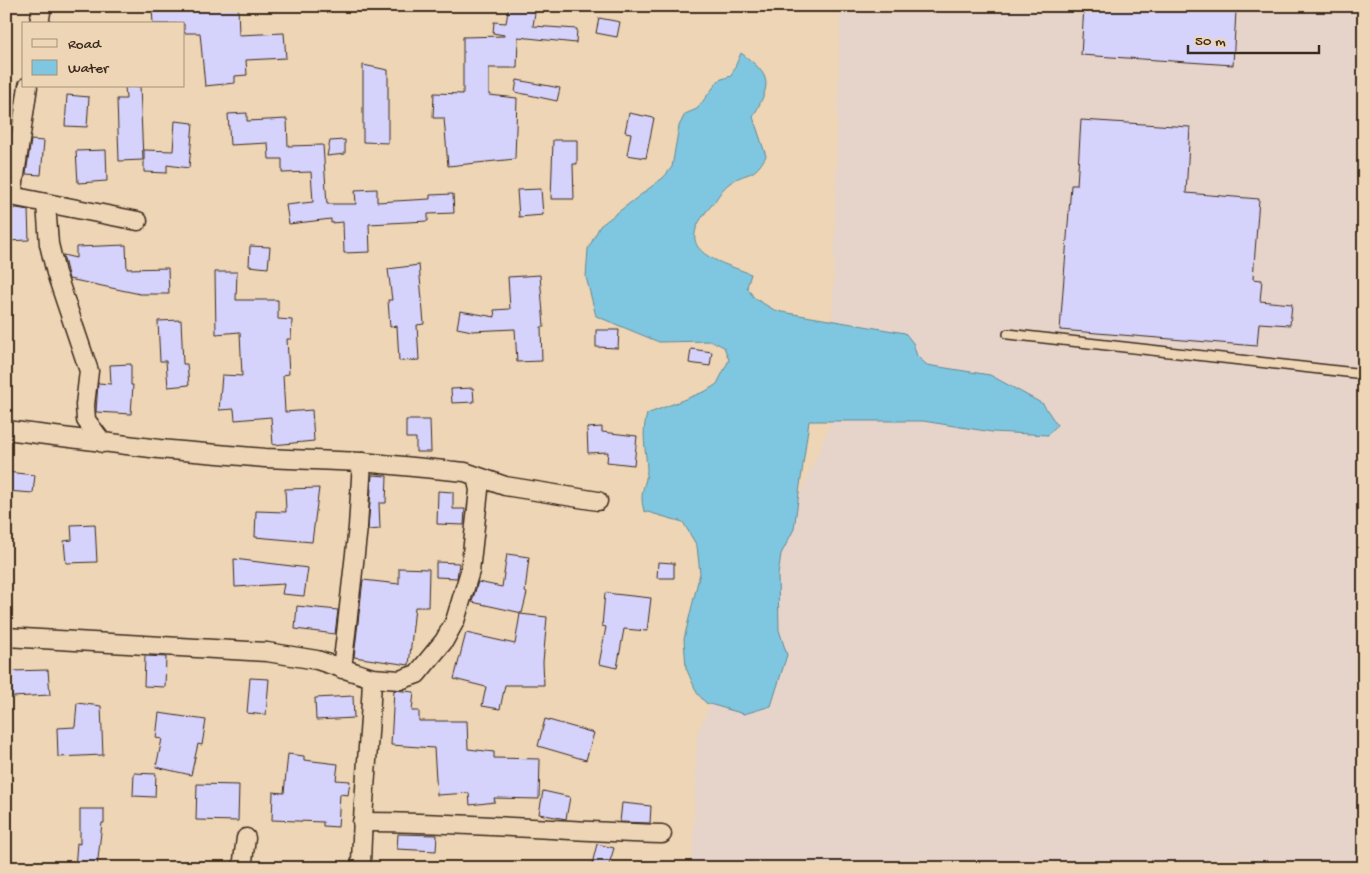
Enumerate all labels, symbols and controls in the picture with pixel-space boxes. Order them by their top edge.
legend [22,22,185,88]
scale bar [1188,22,1319,54]
text: 50 m [1195,33,1226,51]
text: Road [68,36,102,54]
text: Water [68,60,110,78]

